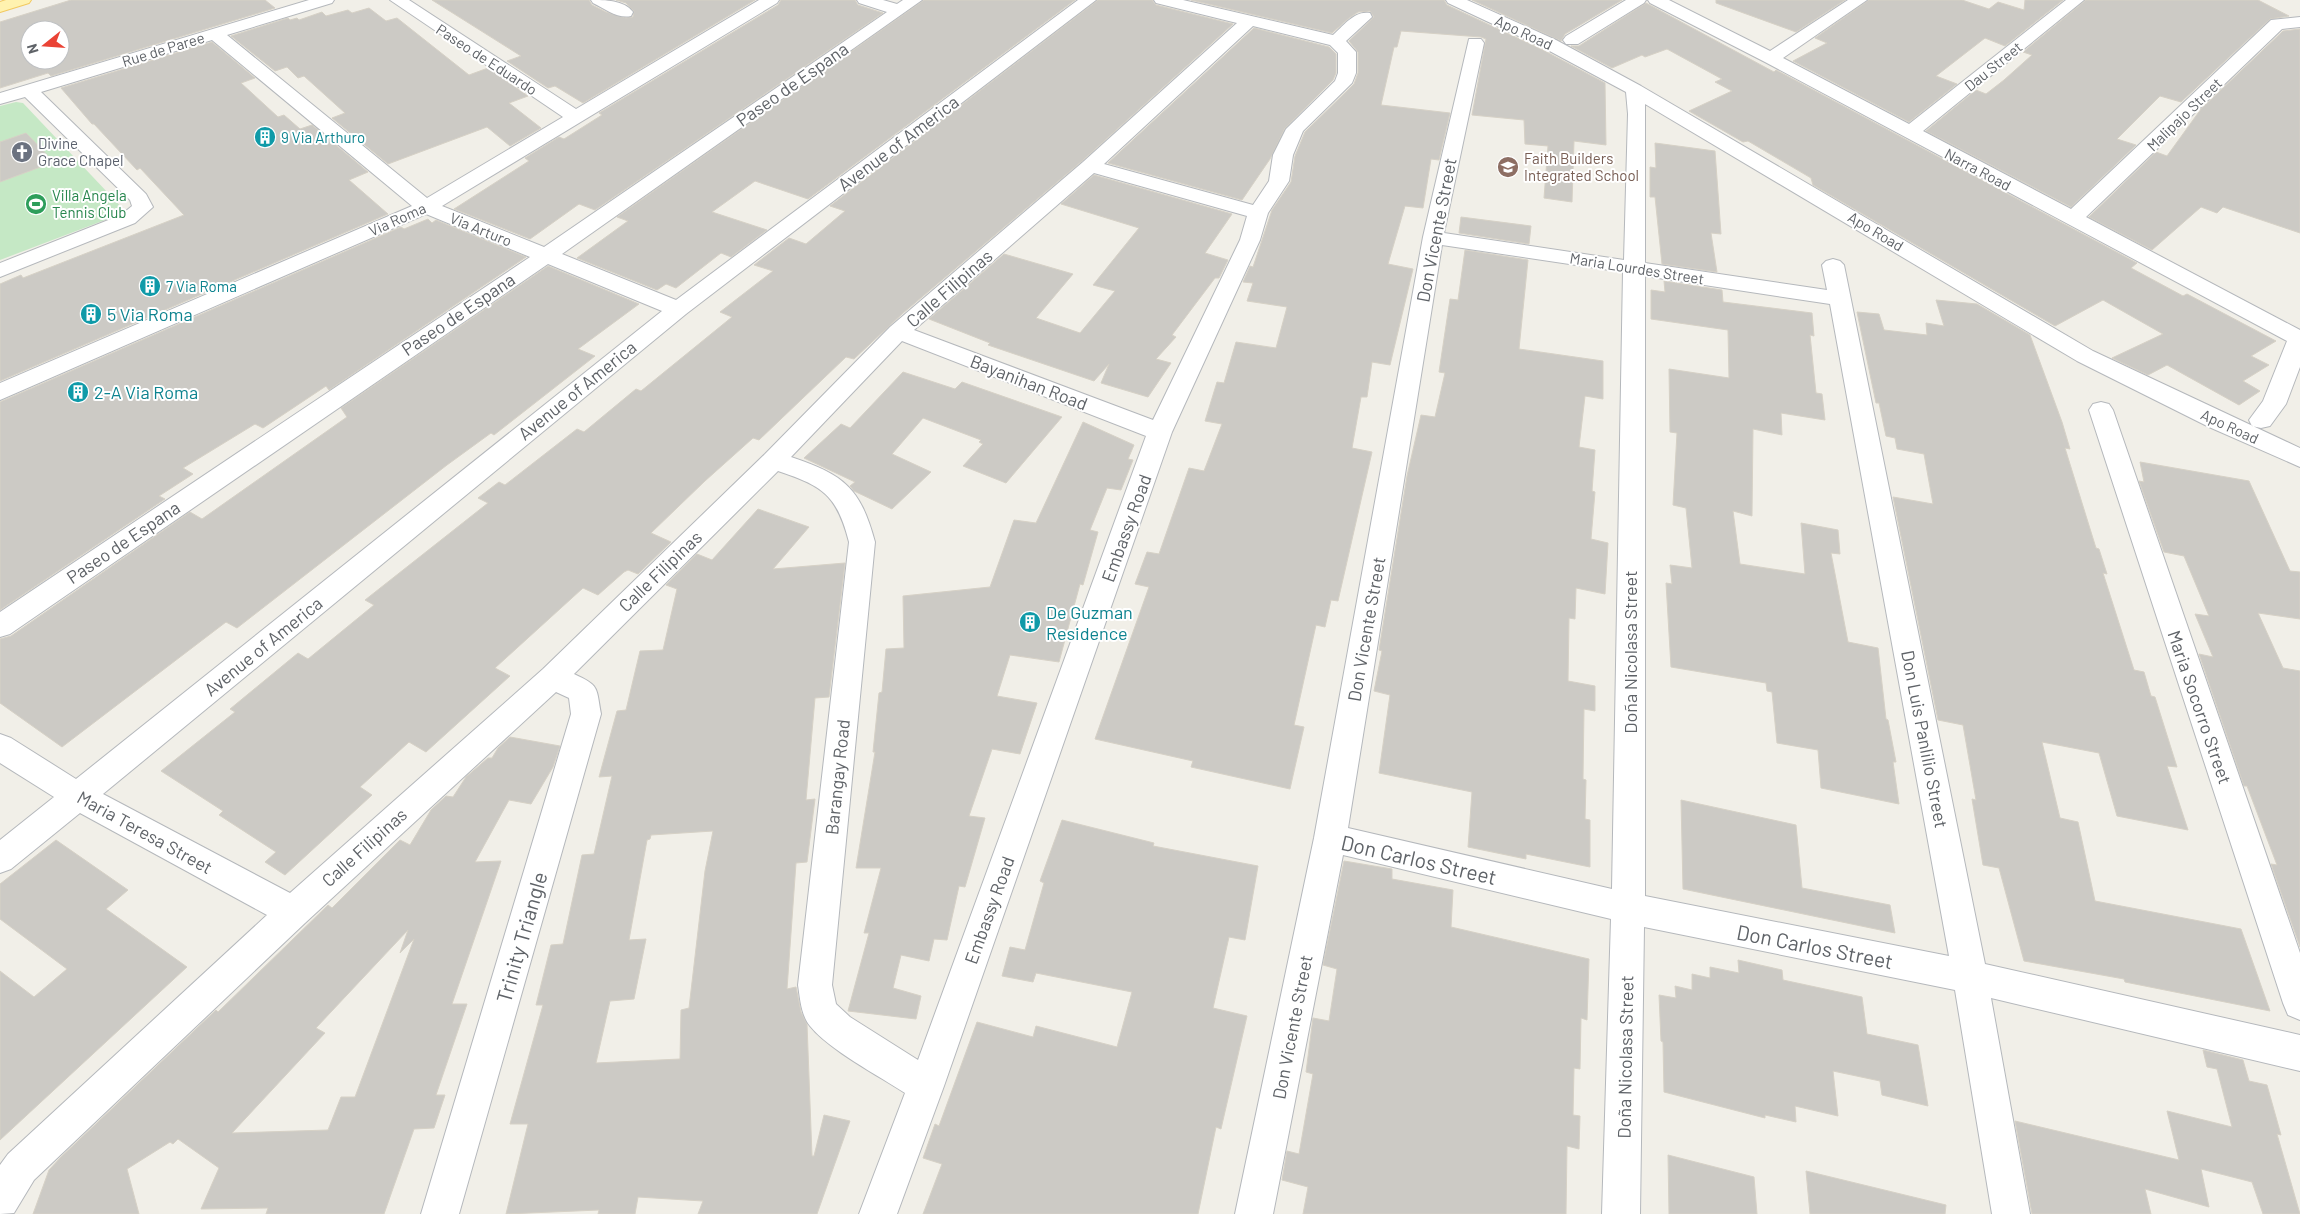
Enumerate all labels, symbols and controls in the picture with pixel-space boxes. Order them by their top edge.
street label: Apo Road [1492,11,1556,53]
north arrow [20,20,70,70]
street label: Paseo de Eduardo [433,20,541,98]
street label: Rue de Paree [120,28,206,70]
street label: Paseo de Espana [732,37,852,131]
street label: Dau Street [1961,37,2025,95]
text: N [23,42,42,56]
street label: Malipajo Street [2143,74,2225,154]
street label: Avenue of America [833,90,963,196]
building icon: 9 Via Arthuro [253,125,277,149]
place label: 9 Via Arthuro [281,128,365,146]
place label: Divine Grace Chapel [38,134,124,169]
church icon: Divine Grace Chapel [10,140,34,164]
street label: Narra Road [1942,144,2014,194]
place label: Faith Builders Integrated School [1524,149,1639,184]
school or university icon: Faith Builders Integrated School [1496,155,1520,179]
street label: Don Vicente Street [1411,156,1461,304]
place label: Villa Angela Tennis Club [52,186,127,221]
sports icon: Villa Angela Tennis Club [24,192,48,216]
street label: Via Roma [366,198,428,240]
street label: Apo Road [1845,207,1907,255]
street label: Via Arturo [447,208,515,250]
street label: Calle Filipinas [901,245,997,331]
street label: Maria Lourdes Street [1569,248,1705,288]
street label: Paseo de Espana [397,268,519,360]
building icon: 7 Via Roma [138,274,162,298]
place label: 7 Via Roma [166,277,237,295]
building icon: 5 Via Roma [79,302,103,326]
place label: 5 Via Roma [107,303,193,325]
street label: Avenue of America [514,336,640,444]
street label: Bayanihan Road [967,350,1091,414]
building icon: 2-A Via Roma [66,380,90,404]
place label: 2-A Via Roma [94,381,198,403]
street label: Apo Road [2198,405,2262,447]
street label: Embassy Road [1096,471,1156,585]
street label: Paseo de Espana [62,496,184,588]
street label: Calle Filipinas [614,526,706,616]
street label: Don Vicente Street [1342,555,1390,703]
street label: Doña Nicolasa Street [1619,570,1641,734]
street label: Avenue of America [200,592,326,700]
place label: De Guzman Residence [1046,601,1133,644]
building icon: De Guzman Residence [1018,610,1042,634]
street label: Maria Socorro Street [2163,627,2237,787]
street label: Don Luis Panlilio Street [1897,648,1953,830]
street label: Barangay Road [820,718,854,836]
street label: Maria Teresa Street [74,786,216,878]
street label: Calle Filipinas [317,803,411,891]
street label: Don Carlos Street [1339,829,1499,889]
street label: Embassy Road [959,853,1019,967]
street label: Trinity Triangle [490,869,552,1005]
street label: Don Carlos Street [1735,919,1895,973]
street label: Don Vicente Street [1267,953,1317,1101]
street label: Doña Nicolasa Street [1613,975,1637,1139]

